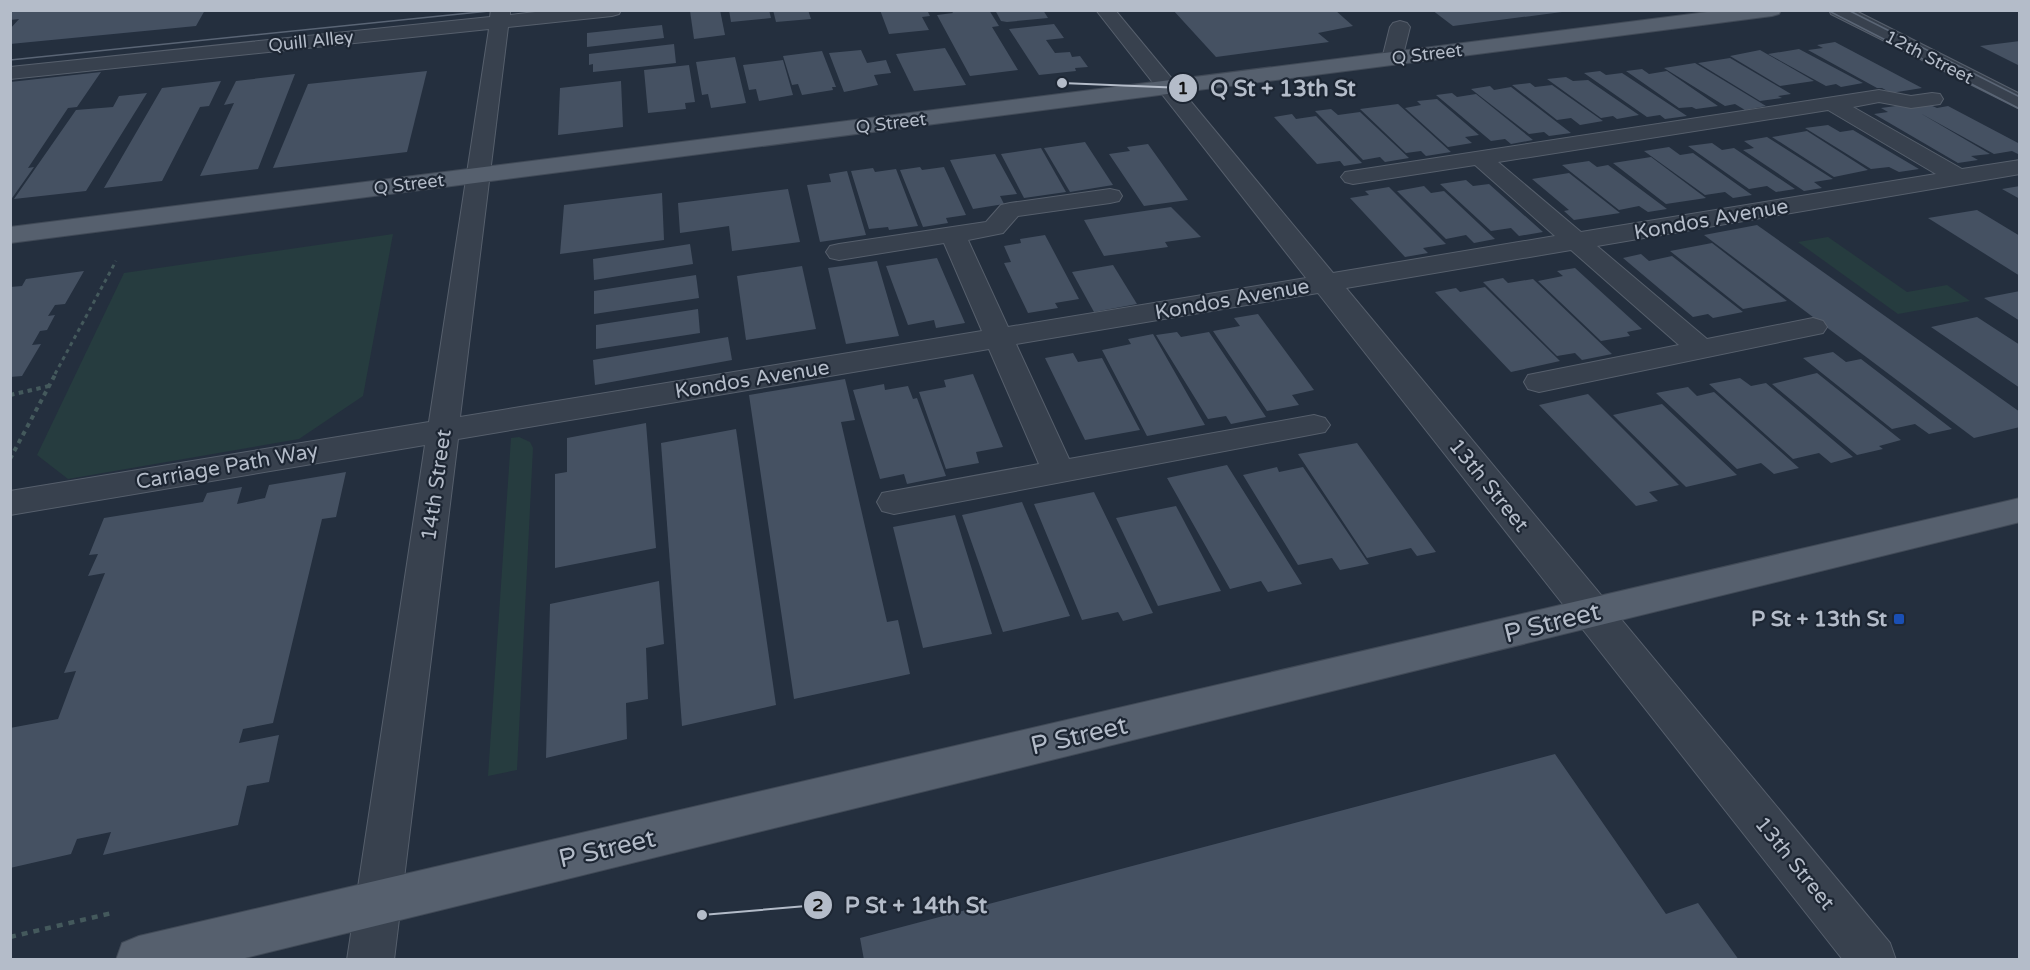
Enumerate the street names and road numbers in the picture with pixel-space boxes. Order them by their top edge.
street label: 12th Street [1881,25,1977,89]
street label: Quill Alley [267,26,355,56]
street label: Q Street [1391,39,1464,69]
street label: Q Street [855,108,928,138]
street label: Q Street [373,169,446,199]
street label: Kondos Avenue [1632,194,1790,245]
street label: Kondos Avenue [1153,274,1311,325]
street label: Kondos Avenue [673,355,831,404]
street label: 14th Street [416,428,457,543]
street label: 13th Street [1443,434,1534,537]
street label: Carriage Path Way [134,438,320,495]
street label: P Street [1501,596,1604,649]
street label: P Street [1028,709,1131,762]
street label: 13th Street [1749,812,1840,915]
street label: P Street [556,822,659,875]

